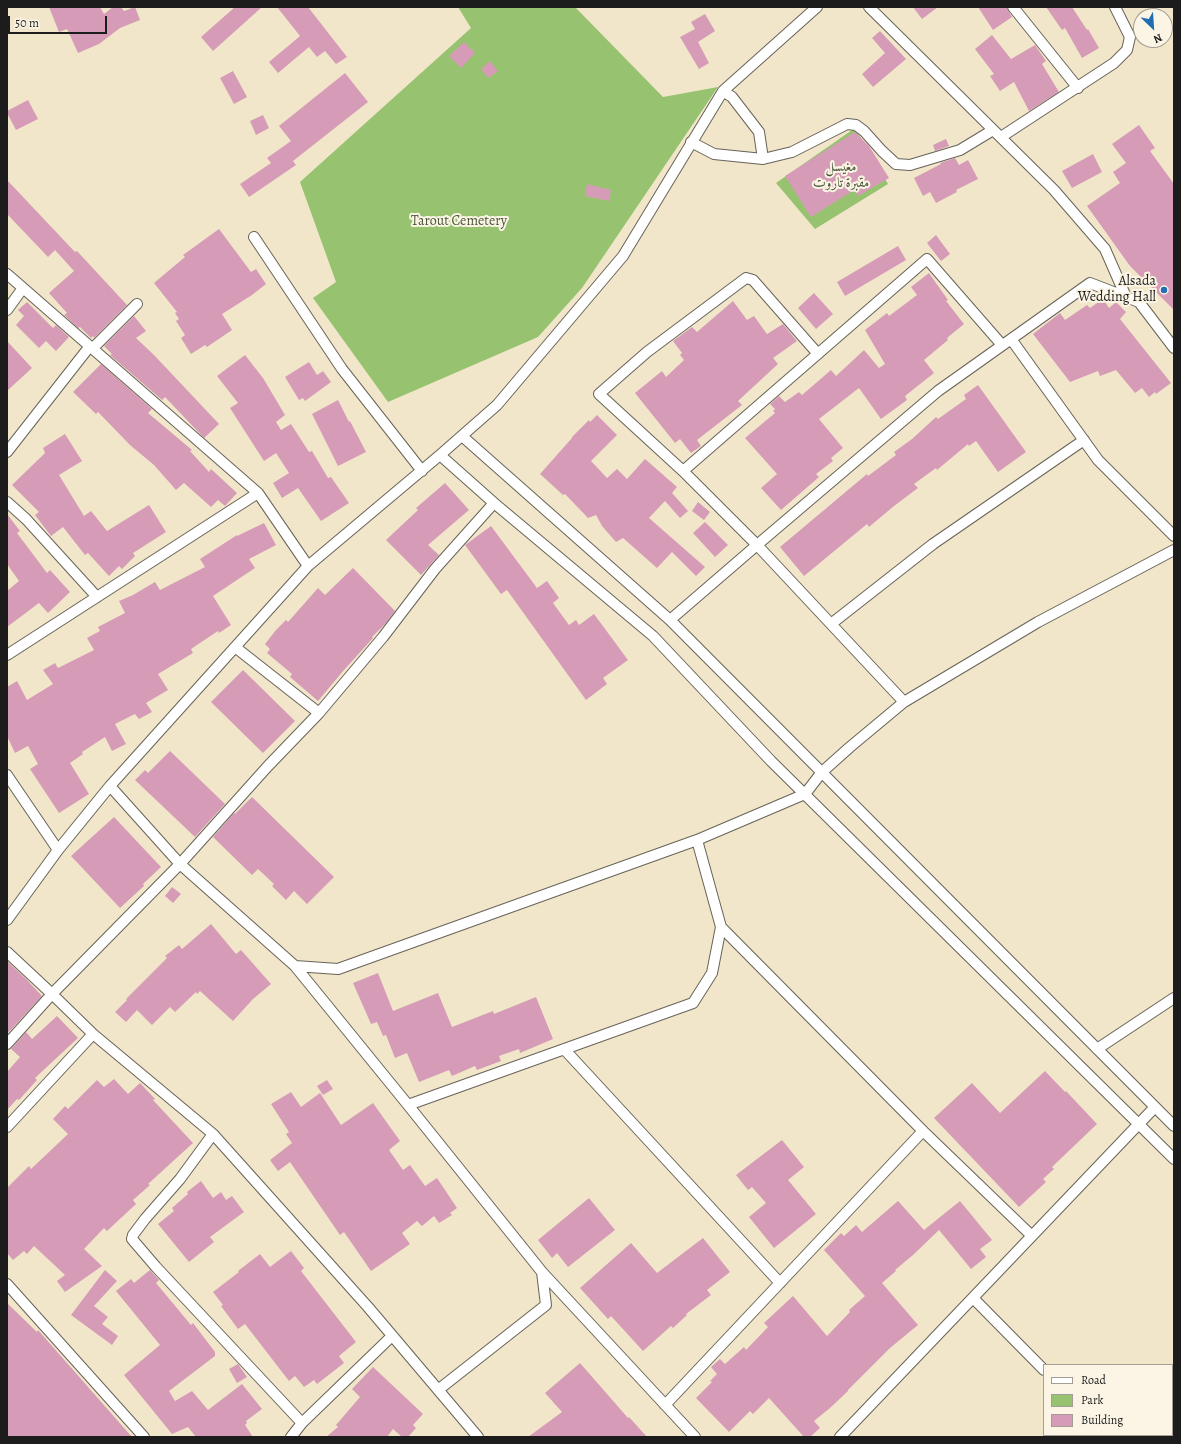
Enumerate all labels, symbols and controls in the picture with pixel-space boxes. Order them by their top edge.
scale bar [10,8,109,34]
north arrow [1133,8,1173,48]
text: 50 m [15,15,39,31]
text: N [1151,30,1165,47]
park label: مغيسل مقبرة تاروت [813,160,869,192]
park label: Tarout Cemetery [411,214,507,230]
place label: Alsada Wedding Hall [1078,274,1156,306]
marker: Alsada Wedding Hall [1159,285,1169,295]
legend [1043,1364,1173,1436]
text: Road [1081,1372,1106,1388]
text: Park [1081,1392,1104,1408]
text: Building [1081,1412,1123,1428]

